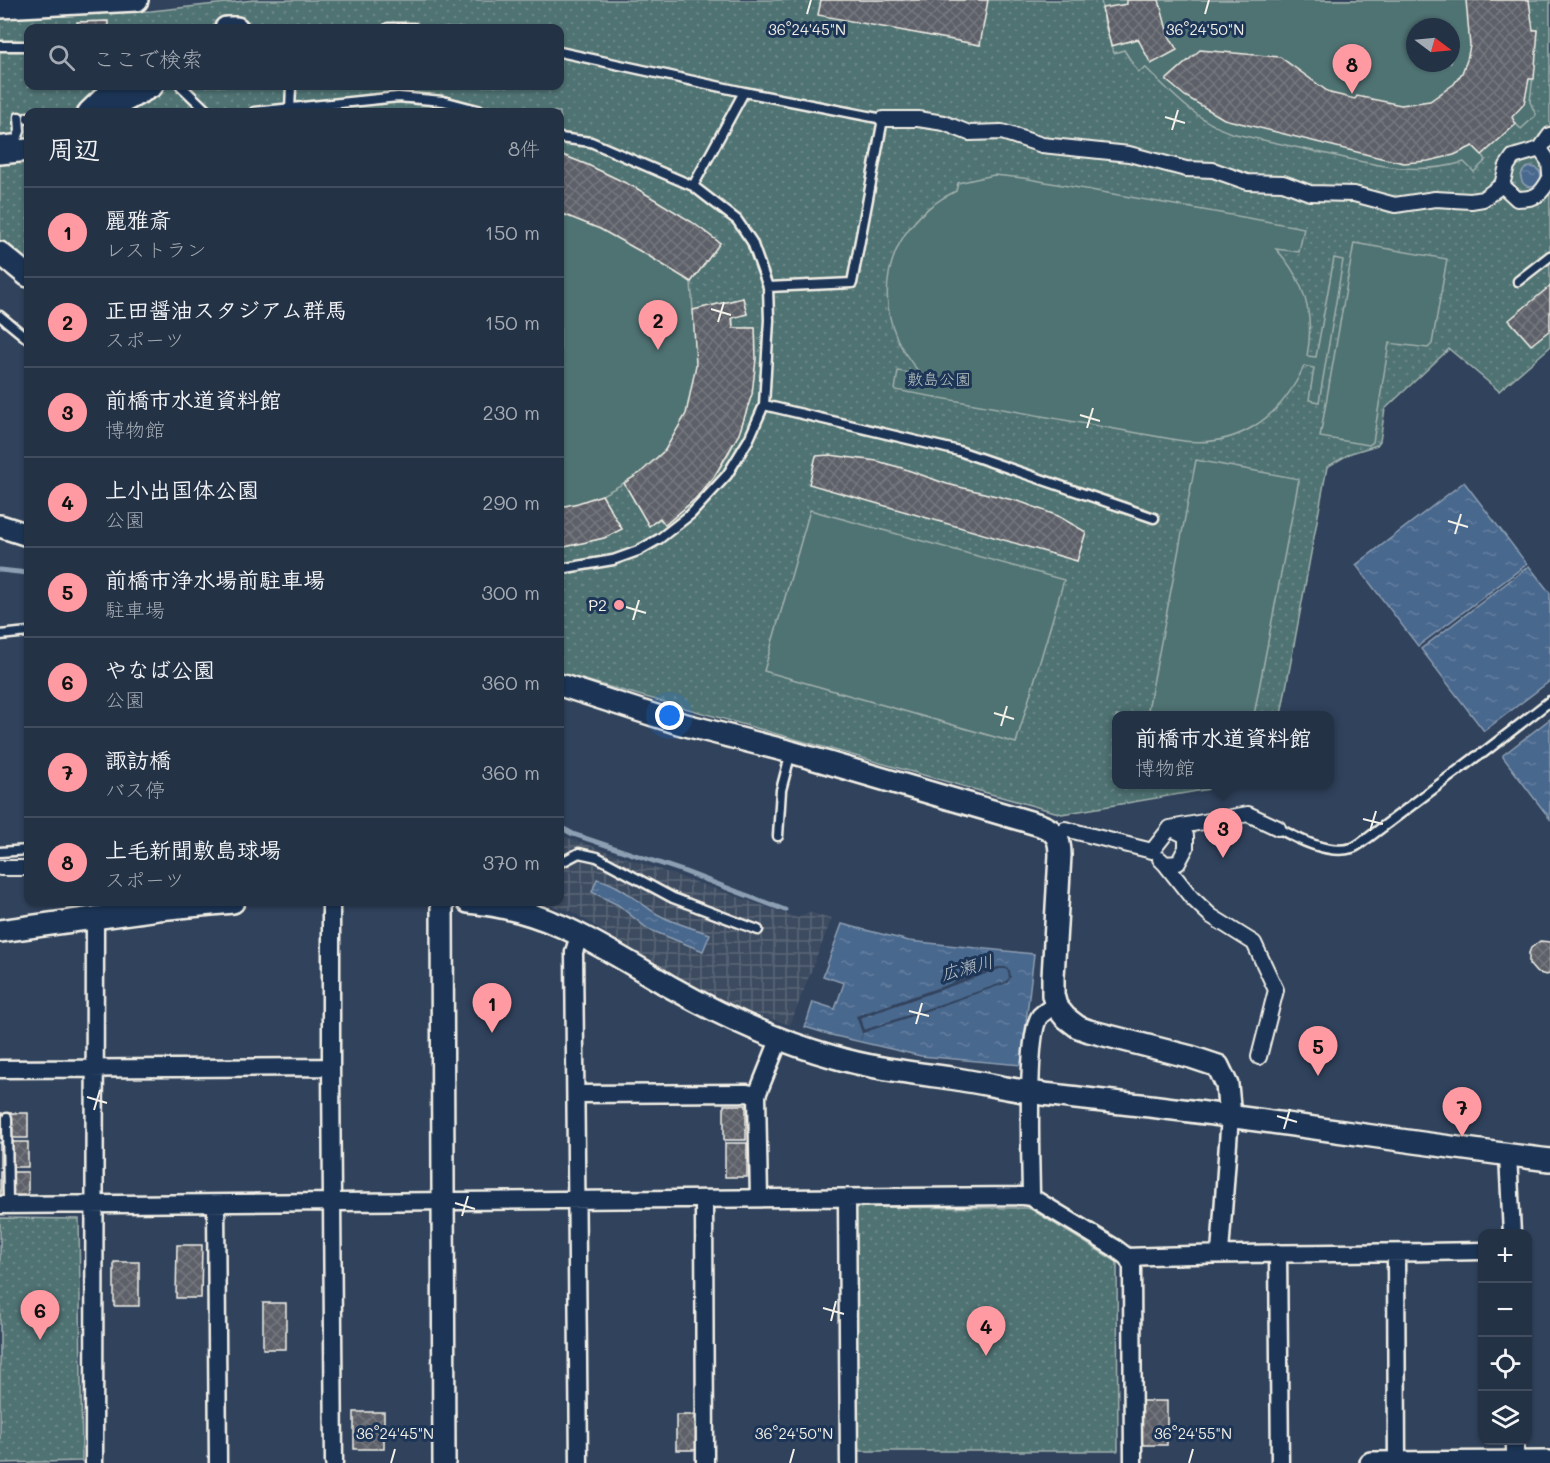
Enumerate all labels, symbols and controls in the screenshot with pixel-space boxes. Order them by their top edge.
north arrow [1406,18,1460,72]
text: 36°24'45"N [768,19,846,39]
text: 36°24'50"N [1166,19,1244,39]
search box [24,24,564,90]
icon: search [45,41,78,74]
text: ここで検索 [93,44,203,73]
pin: 8 [1332,44,1372,94]
text: 周辺 [48,132,100,166]
text: 8件 [508,135,540,161]
text: 麗雅斎 [105,205,171,234]
text: 1 [63,219,72,245]
text: 150 m [485,219,540,245]
text: レストラン [105,236,207,262]
text: 正田醤油スタジアム群馬 [105,295,347,324]
pin: 2 [638,300,678,350]
text: 2 [62,309,73,335]
text: 150 m [485,309,540,335]
text: スポーツ [105,326,185,352]
park label: 敷島公園 [907,368,971,389]
text: 前橋市水道資料館 [105,385,281,414]
text: 3 [62,399,74,425]
text: 230 m [482,399,540,425]
text: 博物館 [105,416,165,442]
text: 上小出国体公園 [105,475,259,504]
text: 4 [61,489,74,515]
text: 290 m [482,489,540,515]
text: 公園 [105,506,145,532]
text: 前橋市浄水場前駐車場 [105,565,325,594]
text: 5 [62,579,73,605]
text: 300 m [481,579,540,605]
place label: P2 [588,594,607,615]
text: 駐車場 [105,596,165,622]
marker: P2 [612,598,626,612]
text: やなば公園 [105,655,215,684]
text: 6 [61,669,74,695]
text: 360 m [482,669,540,695]
text: 公園 [105,686,145,712]
your location [655,701,684,730]
popup [1112,711,1334,789]
text: 前橋市水道資料館 [1135,723,1311,752]
text: 諏訪橋 [105,745,171,774]
text: 博物館 [1135,754,1195,780]
text: 7 [62,759,73,785]
text: 360 m [482,759,540,785]
text: バス停 [105,776,165,802]
pin: 3 [1204,808,1242,858]
text: 上毛新聞敷島球場 [105,835,281,864]
text: 8 [61,849,74,875]
text: 370 m [482,849,540,875]
text: スポーツ [105,866,185,892]
water label: 広瀬川 [938,948,996,986]
pin: 1 [472,984,512,1033]
pin: 5 [1298,1026,1338,1076]
pin: 7 [1442,1088,1482,1137]
map controls [1478,1229,1532,1445]
button: + [1478,1229,1532,1283]
button: − [1478,1283,1532,1337]
pin: 6 [20,1290,60,1340]
pin: 4 [966,1306,1006,1356]
button: locate [1478,1337,1532,1391]
button: layers [1478,1391,1532,1445]
text: 36°24'45"N [356,1423,434,1443]
text: 36°24'50"N [755,1423,833,1443]
text: 36°24'55"N [1154,1423,1232,1443]

